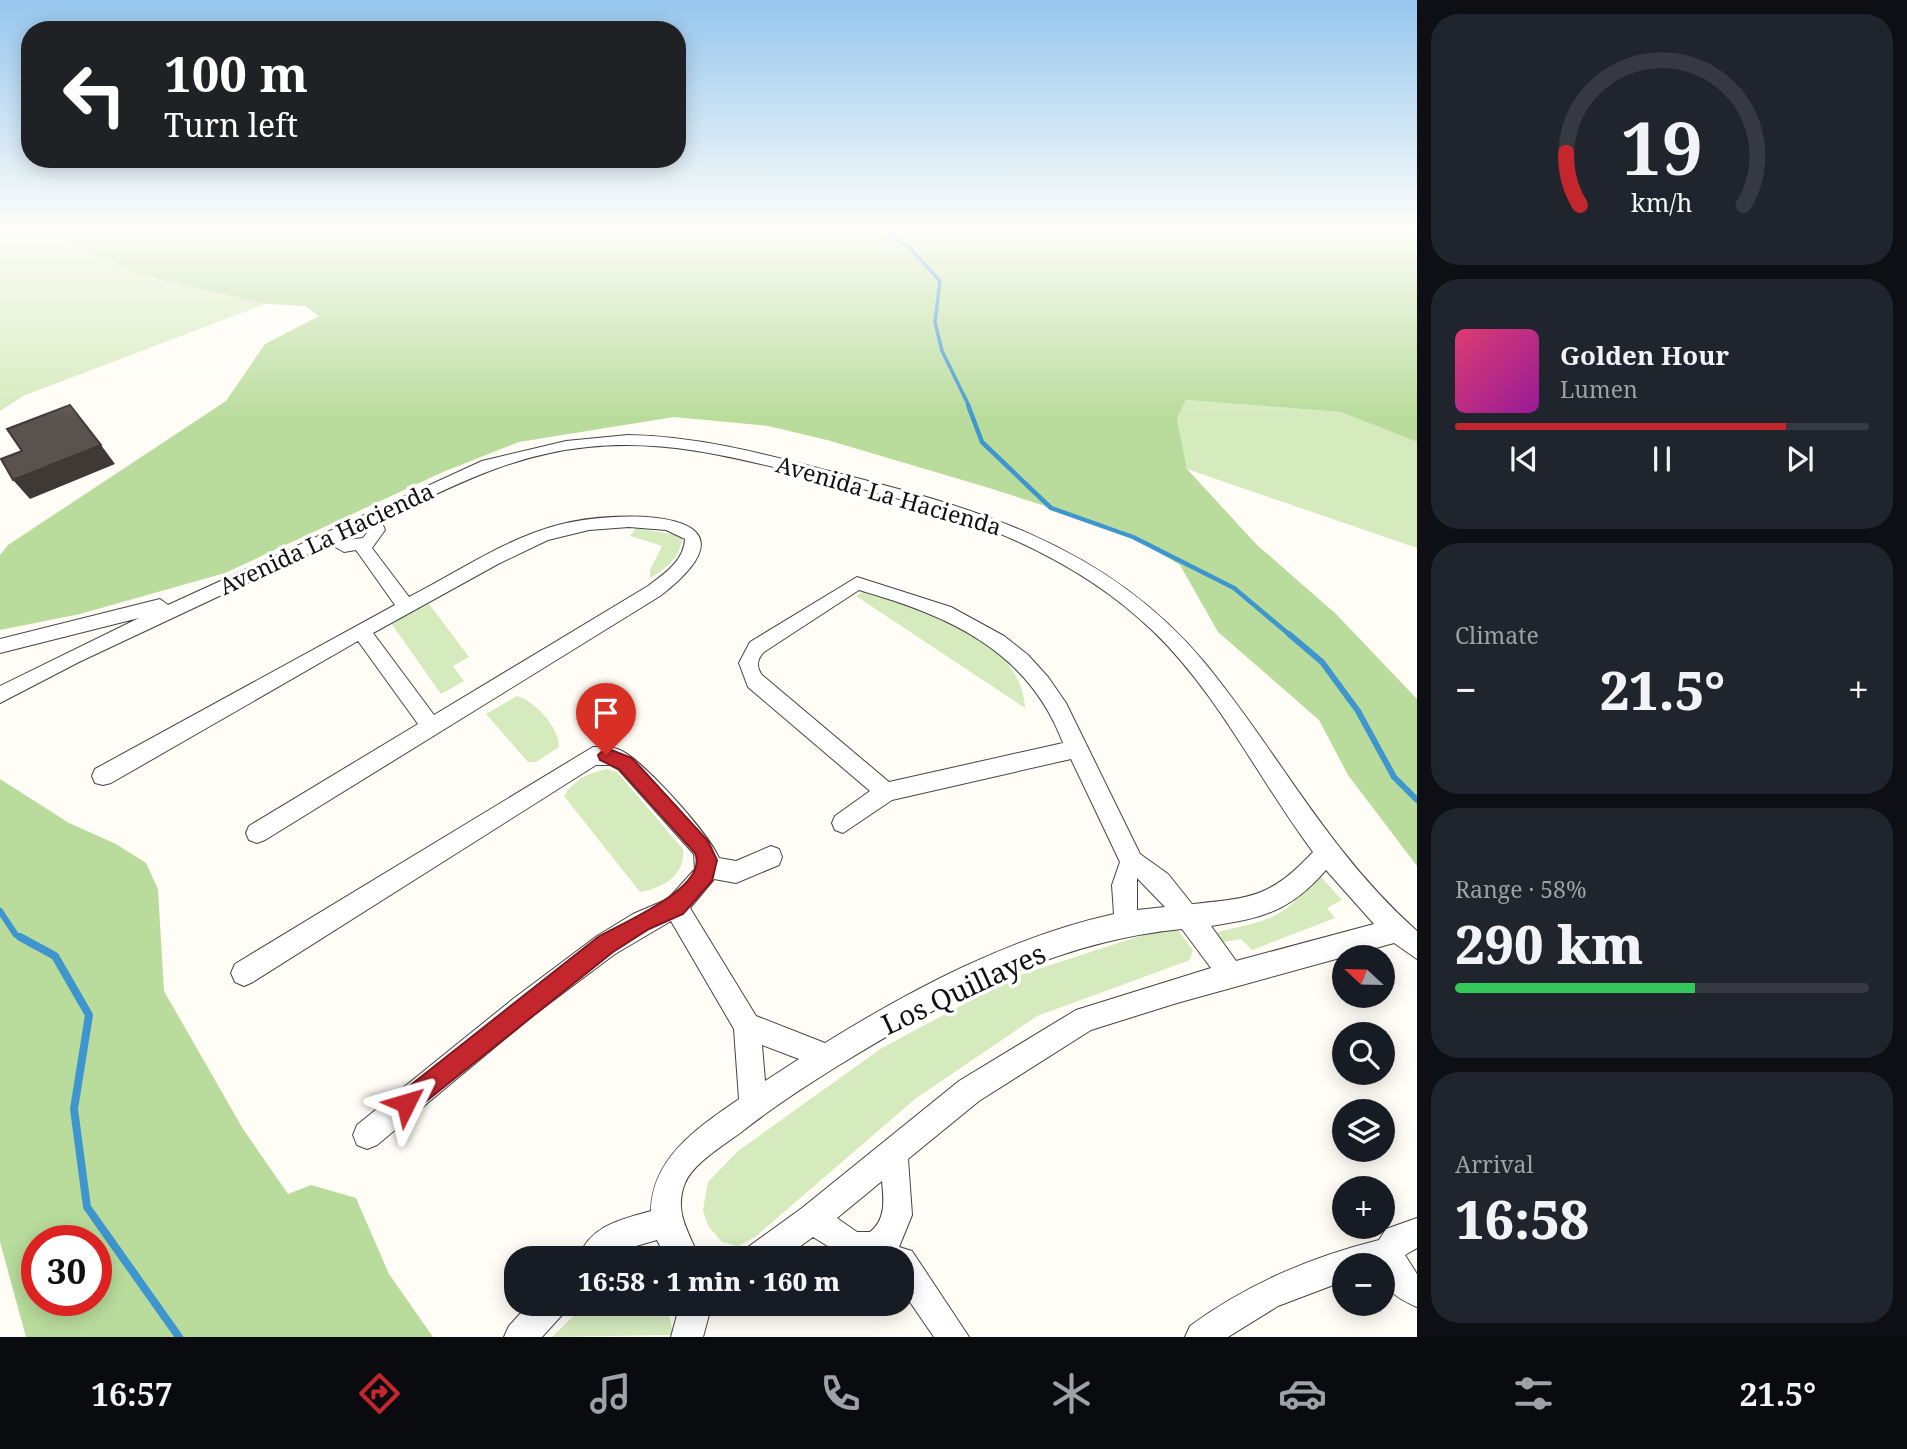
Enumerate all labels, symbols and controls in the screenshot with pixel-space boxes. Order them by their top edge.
text: 100 m [164,40,308,106]
icon: left [49,49,140,140]
text: 19 [1621,98,1703,197]
text: Turn left [164,103,298,146]
text: km/h [1631,185,1693,219]
text: Golden Hour [1560,337,1729,373]
text: Lumen [1560,373,1638,405]
icon: previous [1505,440,1543,478]
icon: pause [1643,440,1681,478]
icon: next [1781,440,1819,478]
street label: Avenida La Hacienda [773,448,1005,542]
street label: Avenida La Hacienda [214,474,438,602]
text: Climate [1455,619,1539,651]
text: 21.5° [1600,654,1725,725]
text: − [1455,663,1477,715]
text: + [1848,663,1869,715]
pin [576,683,636,755]
icon: arrive [587,694,625,732]
text: Range · 58% [1455,873,1587,905]
text: 290 km [1455,908,1643,979]
street label: Los Quillayes [875,933,1051,1043]
north arrow [1332,945,1395,1008]
map controls [1332,945,1395,1316]
button: search [1332,1022,1395,1085]
position arrow [369,1066,443,1140]
button: layers [1332,1099,1395,1162]
text: Arrival [1455,1148,1534,1180]
button: + [1332,1176,1395,1239]
text: 16:58 [1455,1183,1589,1254]
speed limit sign: 30 [21,1225,112,1316]
button: − [1332,1253,1395,1316]
text: 16:58 · 1 min · 160 m [578,1263,840,1299]
icon: directions [355,1369,404,1418]
icon: music [586,1369,635,1418]
icon: phone [816,1369,865,1418]
icon: climate [1047,1369,1096,1418]
icon: car [1278,1369,1327,1418]
icon: filters [1509,1369,1558,1418]
text: 16:57 [91,1372,173,1415]
text: 21.5° [1740,1372,1816,1415]

